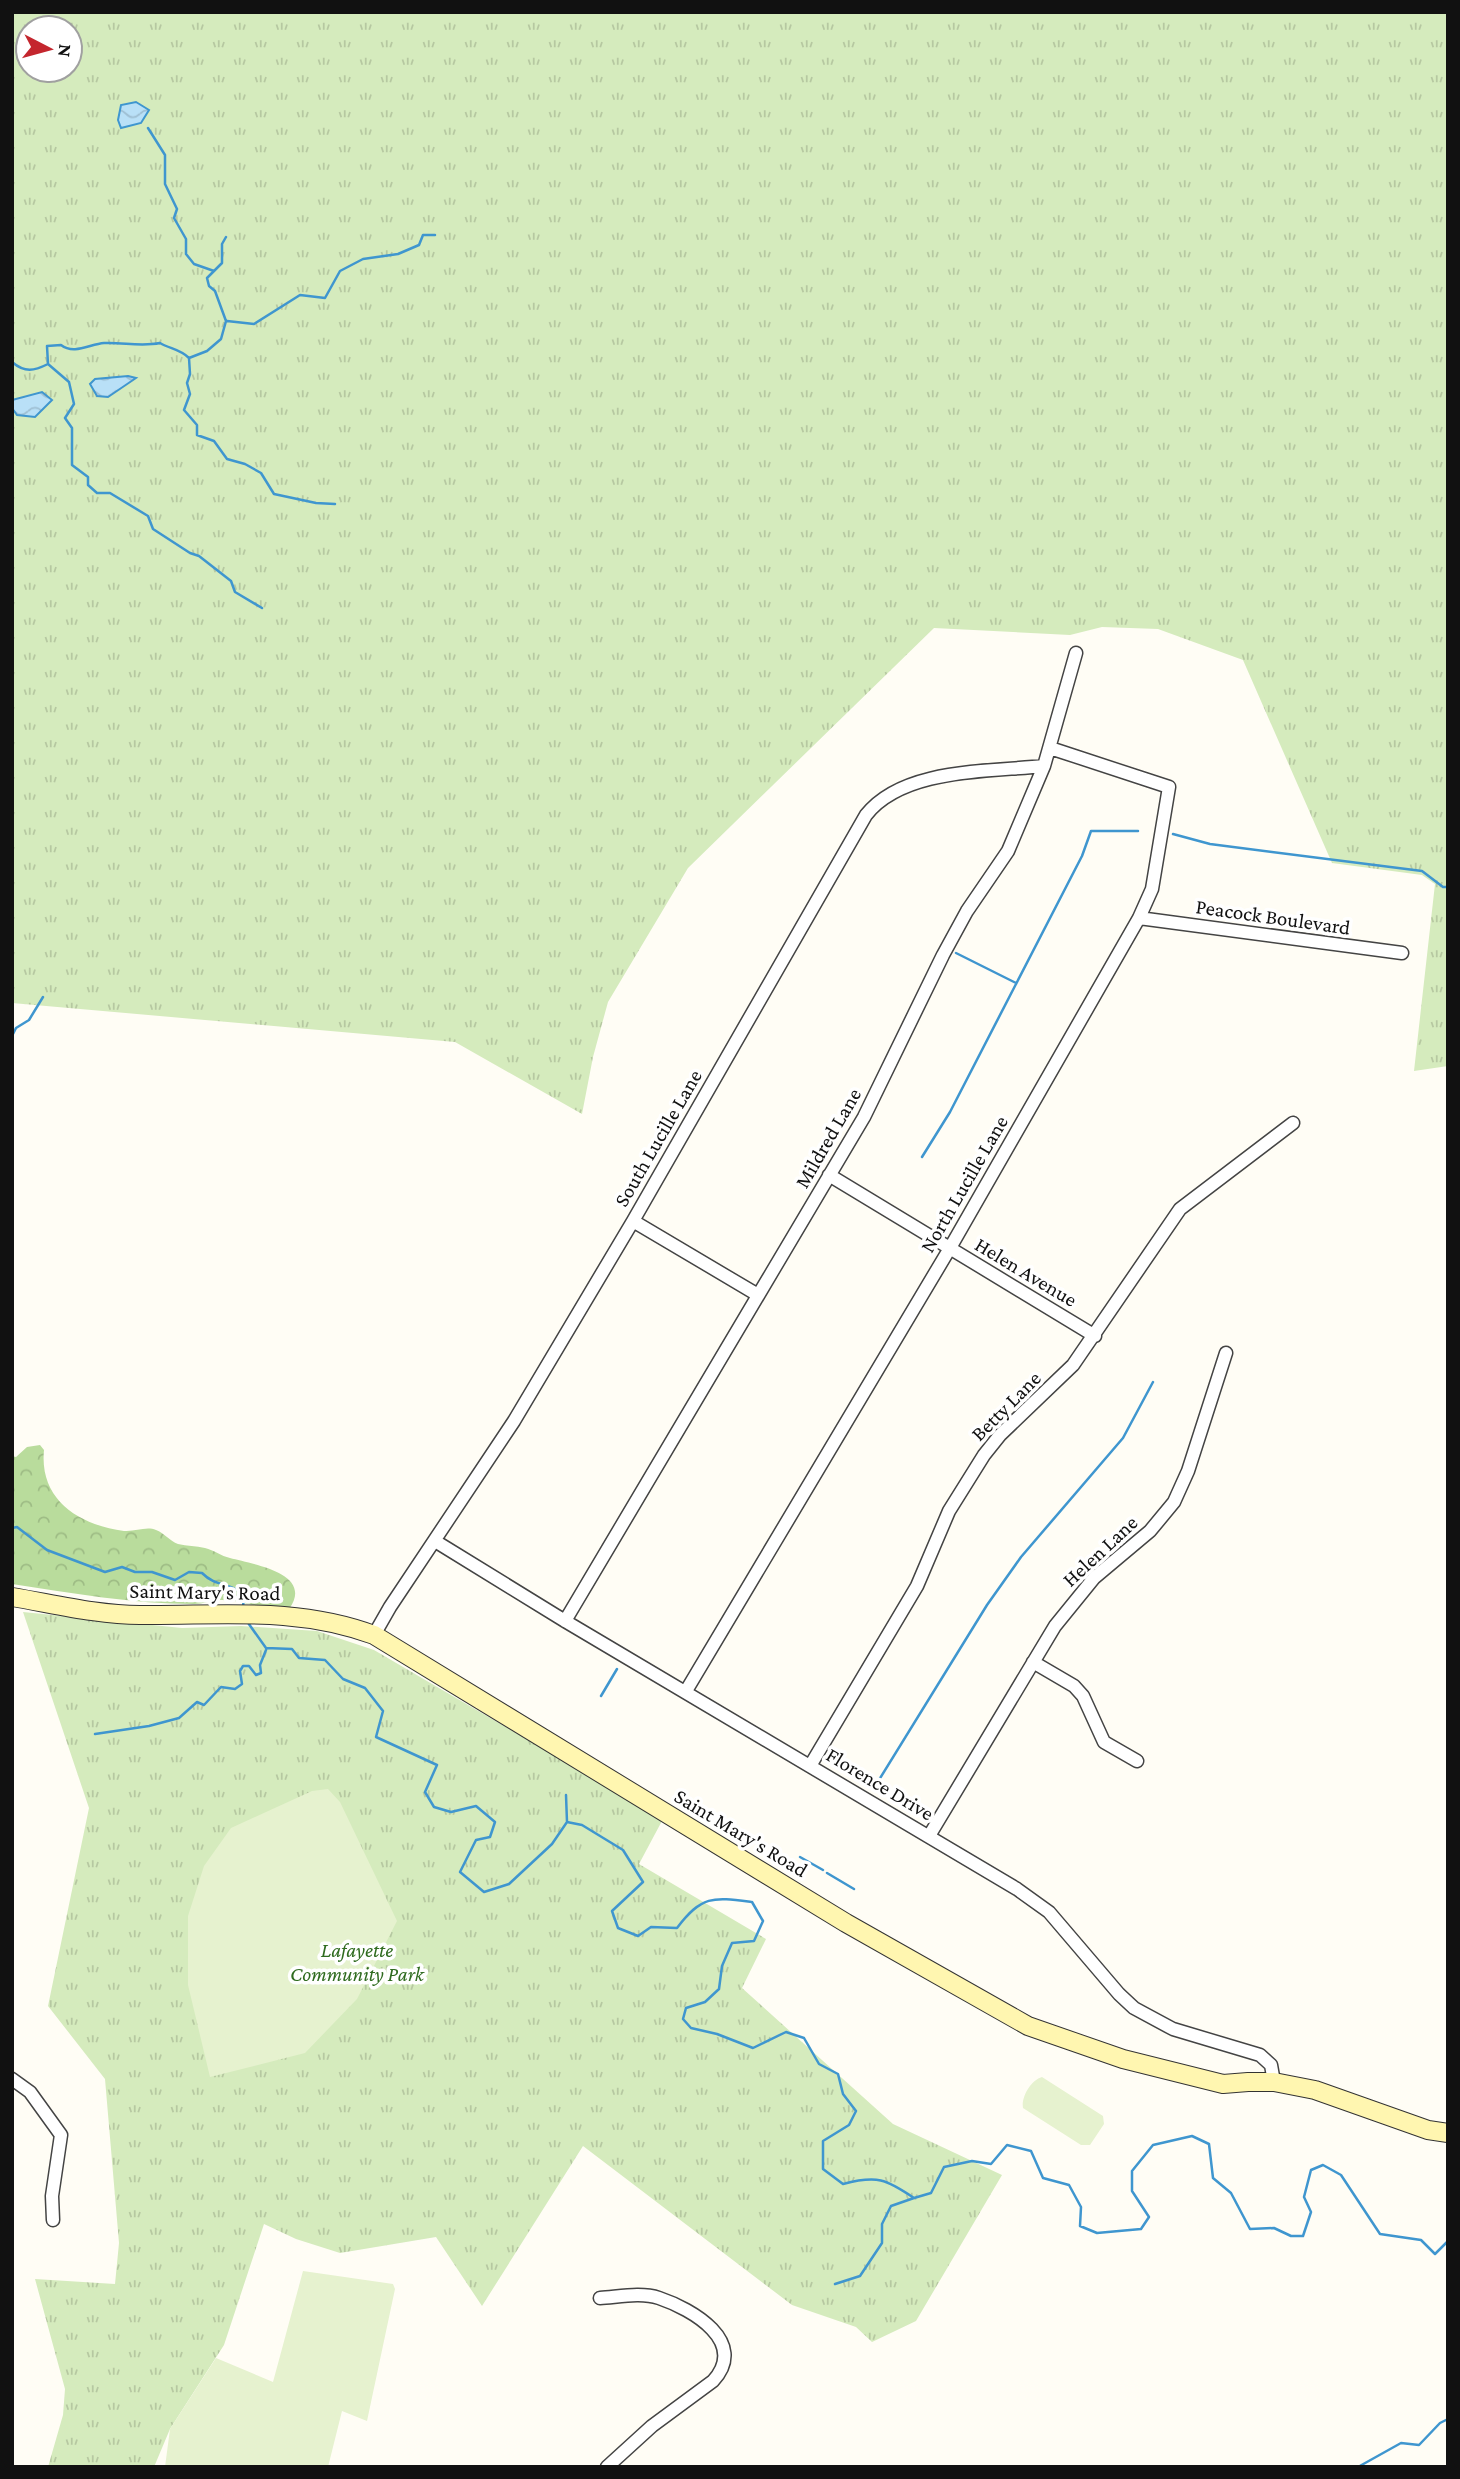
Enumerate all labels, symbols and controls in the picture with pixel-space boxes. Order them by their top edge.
north arrow [14,14,84,84]
text: N [54,43,77,58]
street label: Peacock Boulevard [1194,894,1352,940]
street label: South Lucille Lane [609,1065,707,1211]
street label: Mildred Lane [790,1084,866,1192]
street label: North Lucille Lane [915,1111,1013,1257]
street label: Helen Avenue [971,1232,1081,1312]
street label: Betty Lane [966,1366,1046,1446]
street label: Helen Lane [1058,1510,1142,1592]
street label: Saint Mary's Road [129,1579,281,1605]
street label: Florence Drive [822,1742,938,1826]
street label: Saint Mary's Road [670,1784,812,1882]
park label: Lafayette Community Park [290,1938,425,1986]

